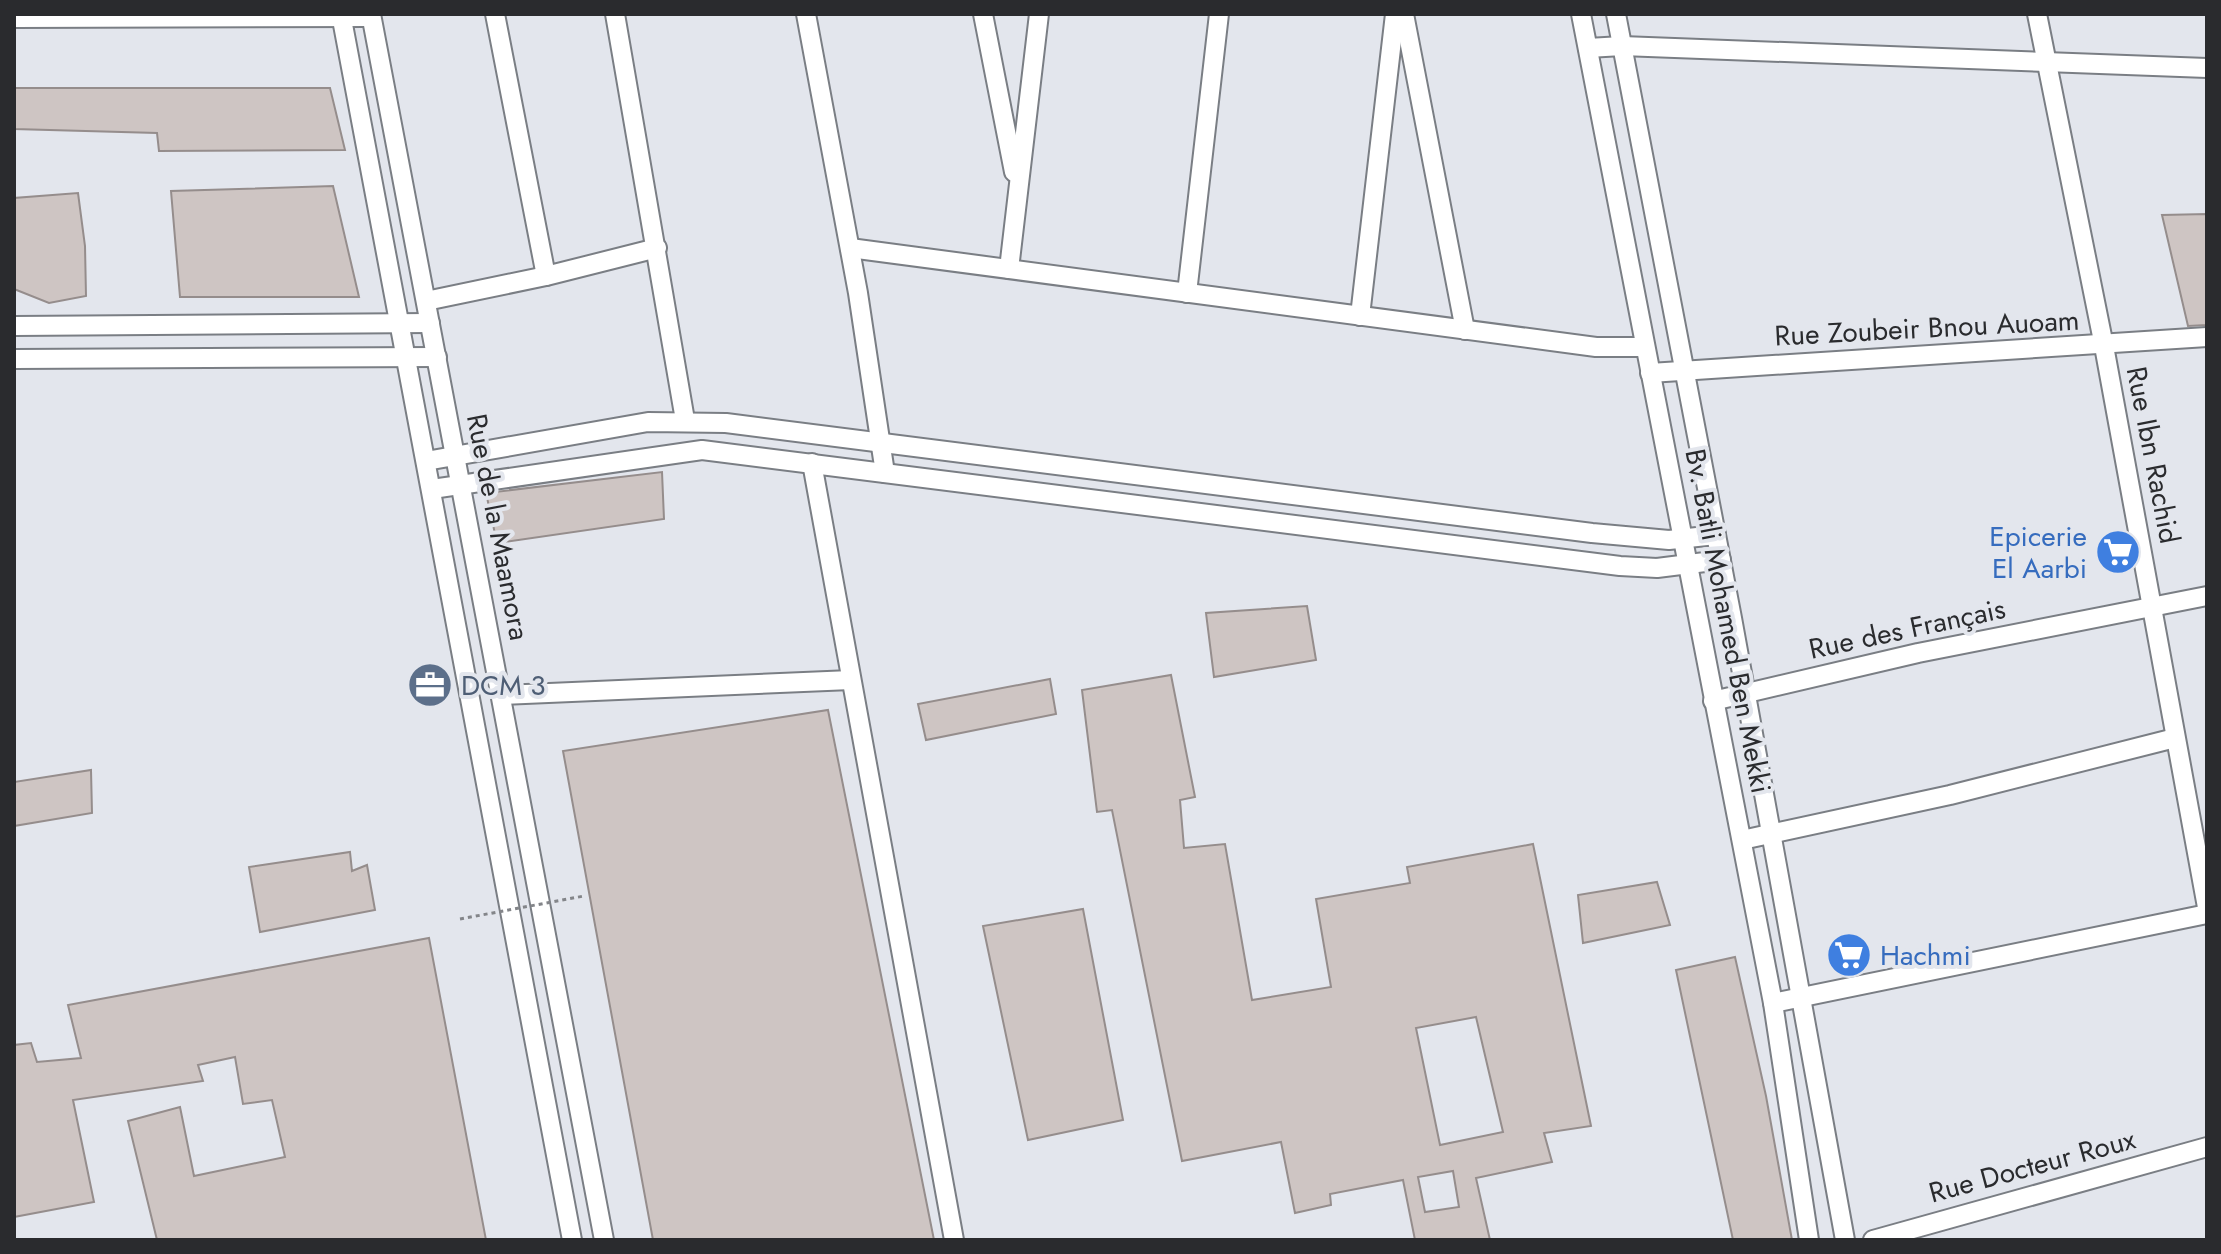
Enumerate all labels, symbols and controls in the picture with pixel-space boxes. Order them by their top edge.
street label: Rue Zoubeir Bnou Auoam [1774,300,2080,356]
street label: Rue Ibn Rachid [2116,363,2190,547]
street label: Rue de la Maamora [456,410,540,644]
street label: Bv. Batli Mohamed Ben Mekki [1674,445,1782,797]
place label: Epicerie El Aarbi [1989,516,2087,589]
supermarket icon: Epicerie El Aarbi [2094,528,2142,576]
street label: Rue des Français [1805,588,2009,670]
office icon: DCM 3 [406,661,454,709]
place label: DCM 3 [461,665,546,706]
supermarket icon: Hachmi [1825,931,1873,979]
place label: Hachmi [1880,935,1971,976]
street label: Rue Docteur Roux [1924,1119,2140,1213]

